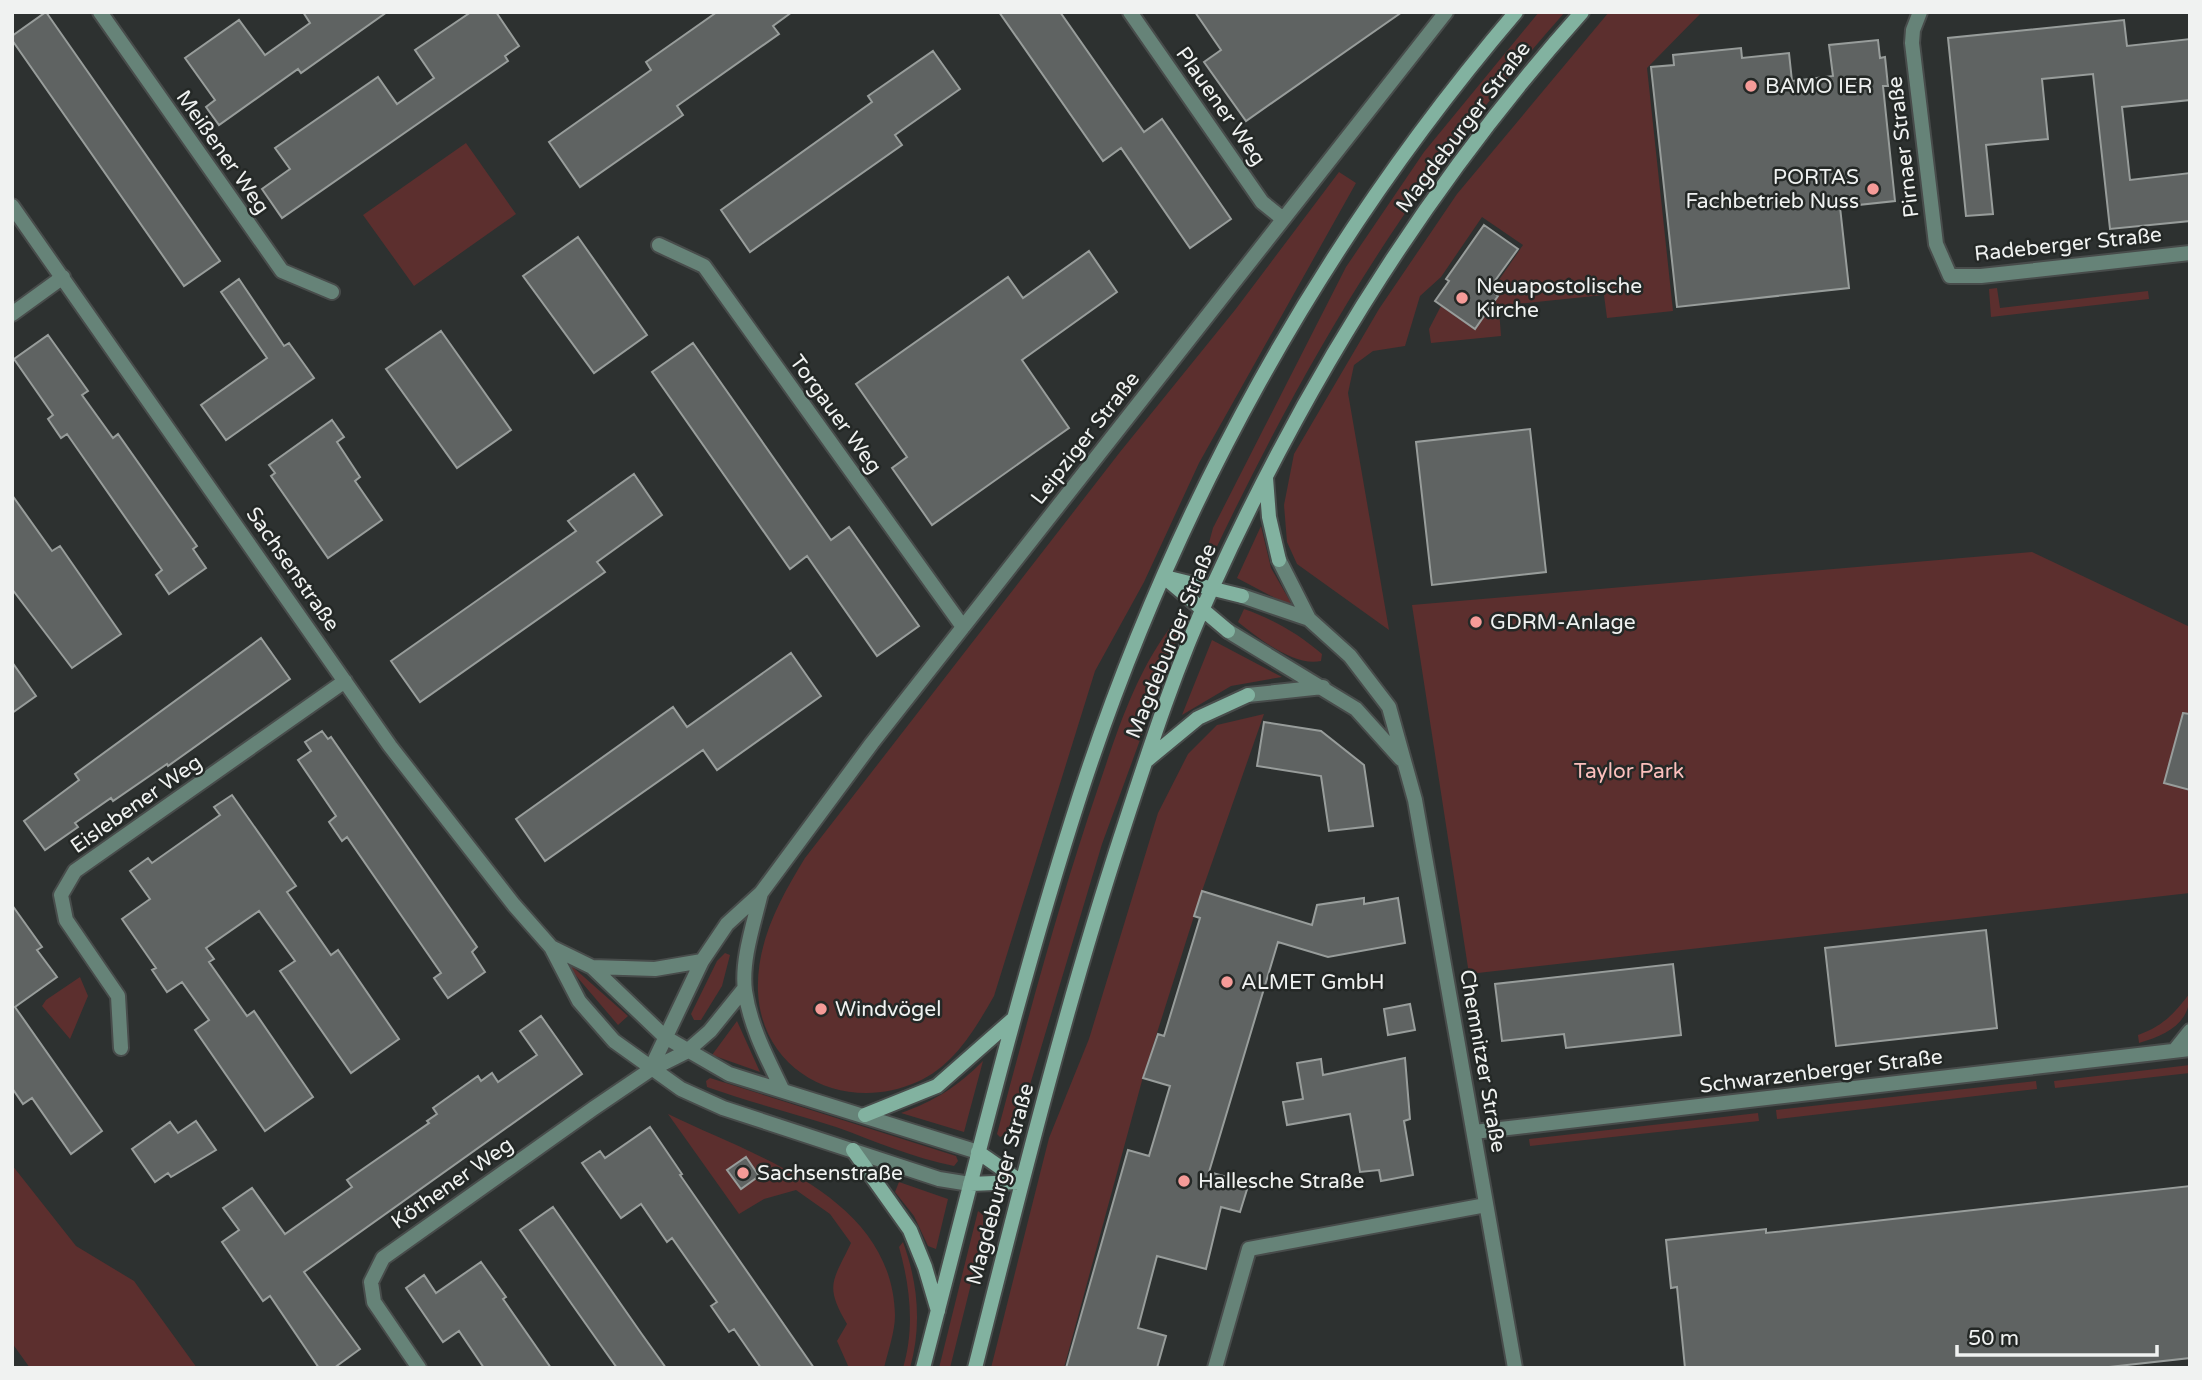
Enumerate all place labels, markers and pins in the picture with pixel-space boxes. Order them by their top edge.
place label: BAMO IER [1765,74,1872,99]
marker: BAMO IER [1743,78,1759,94]
place label: PORTAS Fachbetrieb Nuss [1685,165,1859,214]
marker: PORTAS Fachbetrieb Nuss [1865,181,1881,197]
place label: Neuapostolische Kirche [1476,274,1642,323]
marker: Neuapostolische Kirche [1454,290,1470,306]
place label: GDRM-Anlage [1490,610,1636,635]
marker: GDRM-Anlage [1468,614,1484,630]
place label: ALMET GmbH [1241,970,1385,995]
marker: ALMET GmbH [1219,974,1235,990]
place label: Windvögel [835,997,941,1022]
marker: Windvögel [813,1001,829,1017]
place label: Sachsenstraße [757,1161,903,1186]
marker: Sachsenstraße [735,1165,751,1181]
place label: Hallesche Straße [1198,1169,1365,1194]
marker: Hallesche Straße [1176,1173,1192,1189]

